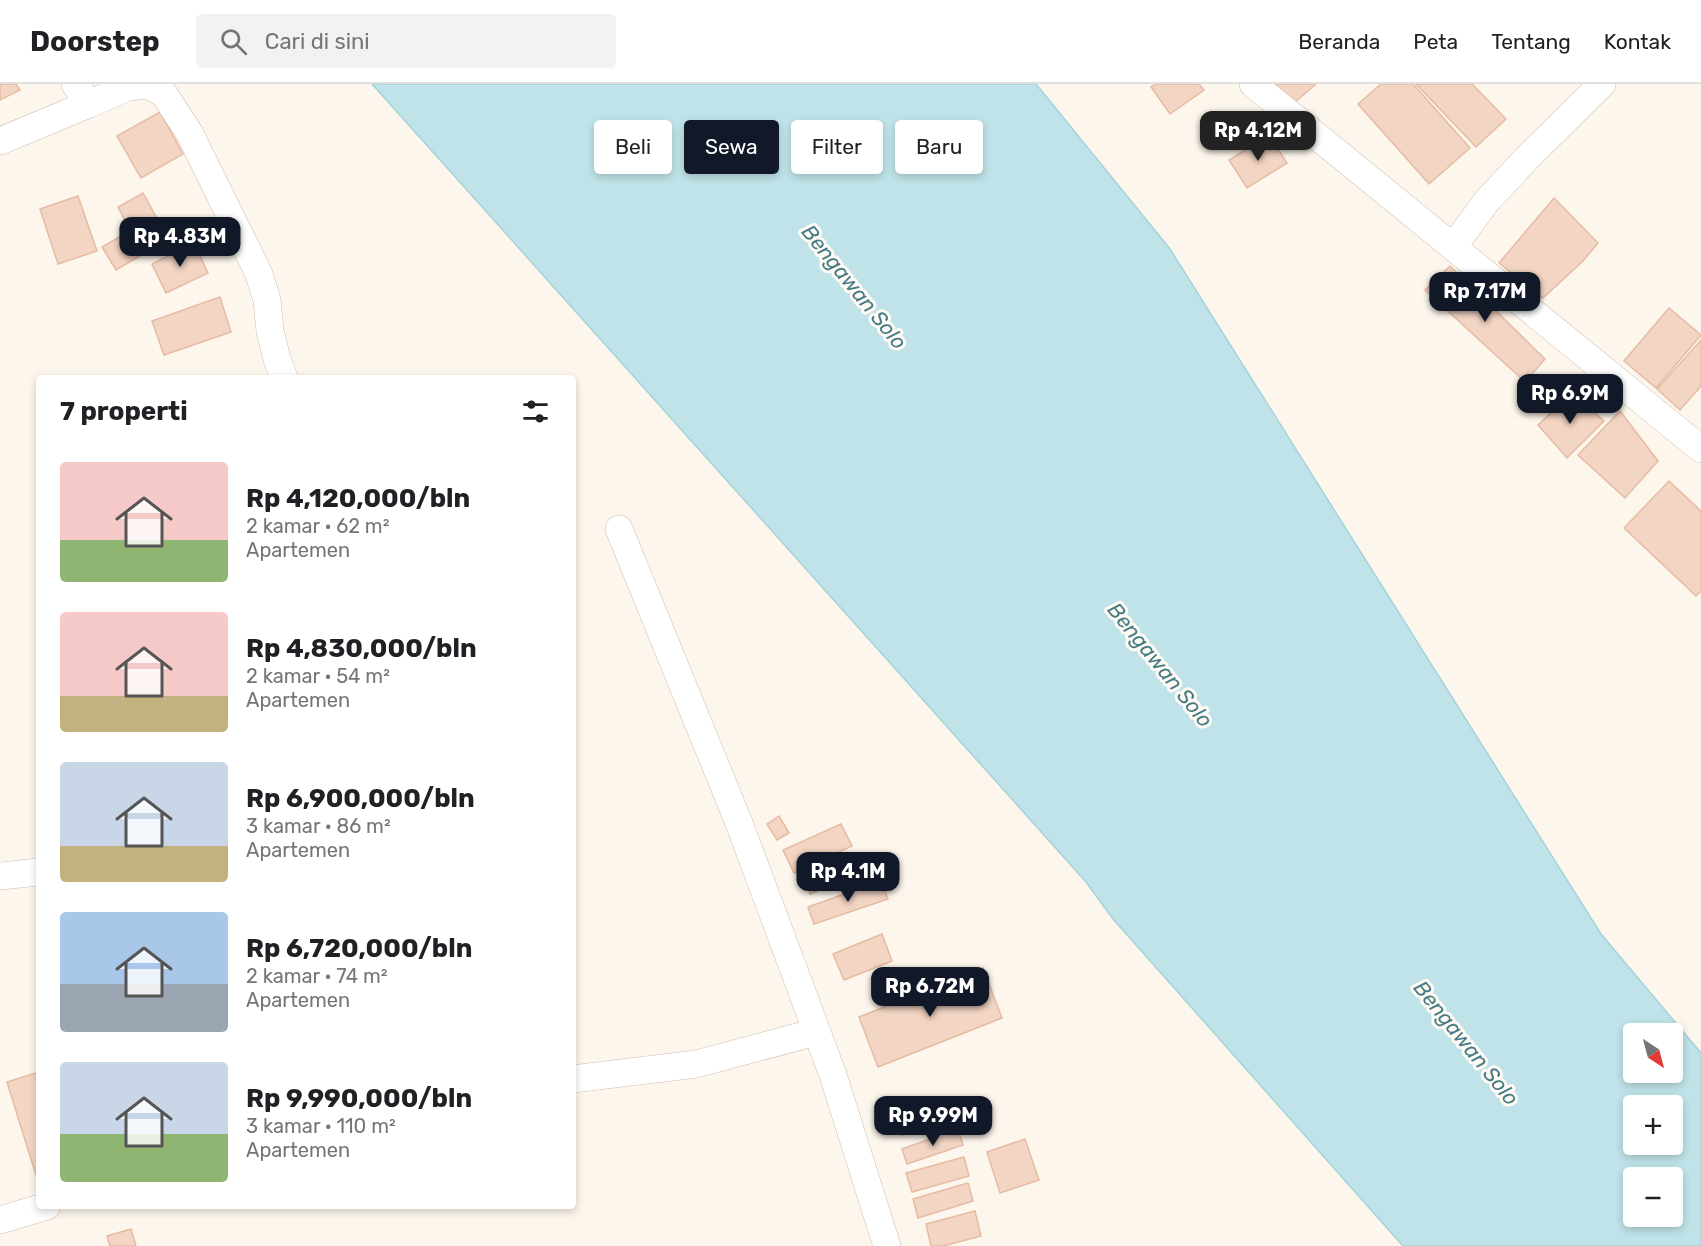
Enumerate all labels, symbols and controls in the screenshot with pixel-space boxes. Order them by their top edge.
search box [196,14,616,68]
text: Doorstep [30,25,160,58]
icon: search [217,25,250,58]
text: Cari di sini [265,28,370,55]
text: Beranda [1298,29,1380,54]
text: Peta [1413,29,1458,54]
text: Tentang [1491,29,1571,54]
text: Kontak [1604,29,1671,54]
pin: Rp 4.12M [1196,111,1320,162]
text: Rp 4.12M [1214,118,1302,142]
chip: Beli [594,120,672,174]
chip: Sewa [684,120,779,174]
chip: Filter [791,120,883,174]
chip: Baru [895,120,983,174]
pin: Rp 4.83M [118,217,242,268]
water label: Bengawan Solo [797,220,912,354]
text: Rp 4.83M [133,224,227,248]
pin: Rp 7.17M [1423,272,1547,323]
text: Rp 7.17M [1443,279,1527,303]
pin: Rp 6.9M [1515,374,1625,425]
text: Rp 6.9M [1531,381,1609,405]
icon: filters [519,395,552,428]
text: 7 properti [60,396,188,427]
text: Rp 4,120,000/bln [246,483,470,514]
icon: home [108,486,180,558]
text: 2 kamar · 62 m² [246,514,389,538]
text: Apartemen [246,538,350,562]
water label: Bengawan Solo [1103,598,1218,732]
text: Rp 4,830,000/bln [246,633,477,664]
icon: home [108,636,180,708]
text: 2 kamar · 54 m² [246,664,390,688]
text: Apartemen [246,688,350,712]
text: Rp 6,900,000/bln [246,783,475,814]
icon: home [108,786,180,858]
text: 3 kamar · 86 m² [246,814,391,838]
text: Apartemen [246,838,350,862]
pin: Rp 4.1M [793,852,903,903]
text: Rp 4.1M [810,859,886,883]
text: Rp 6,720,000/bln [246,933,472,964]
icon: home [108,936,180,1008]
text: 2 kamar · 74 m² [246,964,388,988]
pin: Rp 6.72M [868,967,992,1018]
text: Rp 6.72M [885,974,975,998]
water label: Bengawan Solo [1409,976,1524,1110]
text: Apartemen [246,988,350,1012]
north arrow [1623,1023,1683,1083]
map controls [1623,1023,1683,1227]
text: Rp 9,990,000/bln [246,1083,472,1114]
icon: home [108,1086,180,1158]
button: + [1623,1095,1683,1155]
pin: Rp 9.99M [871,1096,995,1147]
text: Rp 9.99M [888,1103,978,1127]
text: 3 kamar · 110 m² [246,1114,396,1138]
text: Apartemen [246,1138,350,1162]
button: − [1623,1167,1683,1227]

